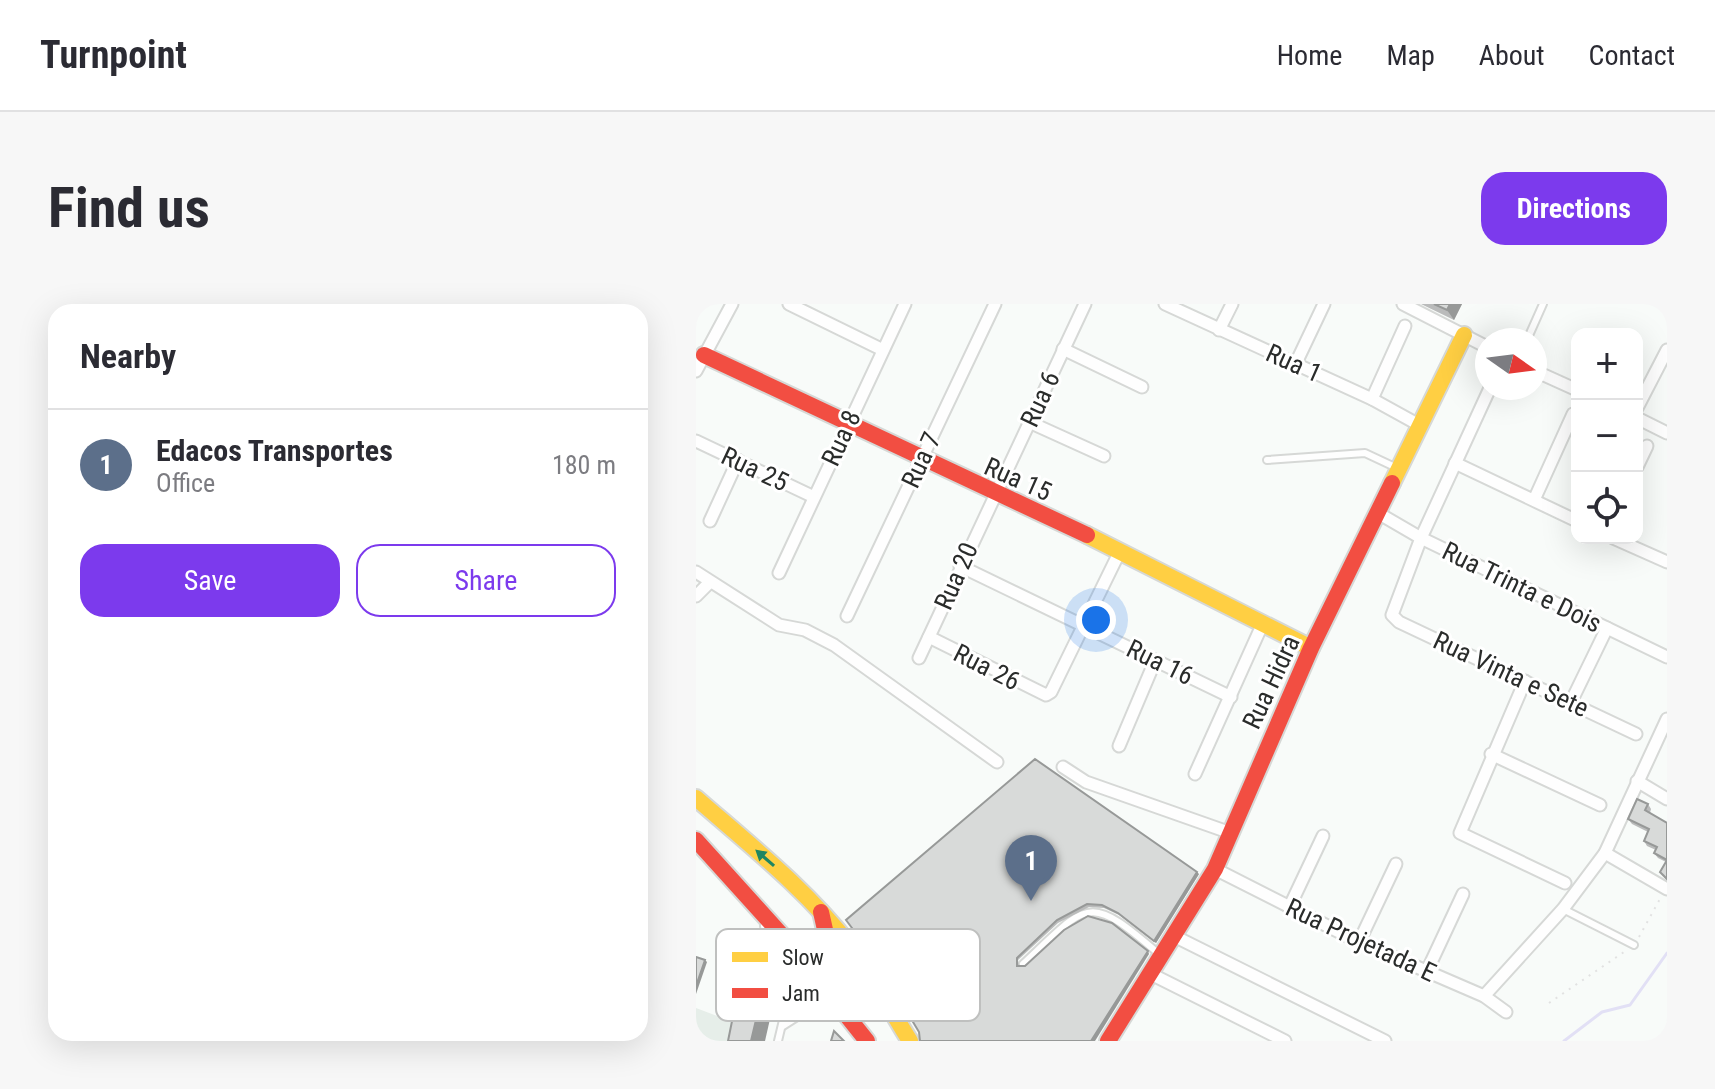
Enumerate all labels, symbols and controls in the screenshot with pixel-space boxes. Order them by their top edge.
text: Turnpoint [40,33,187,77]
text: Home [1277,39,1342,72]
text: Map [1386,39,1435,72]
text: About [1479,39,1545,72]
text: Contact [1589,39,1675,72]
button: Directions [1481,172,1667,245]
text: Find us [48,175,210,241]
north arrow [1475,328,1547,400]
map controls [1571,328,1643,544]
button: + [1571,328,1643,400]
text: Nearby [80,336,176,376]
street label: Rua 1 [1262,338,1326,388]
street label: Rua 6 [1014,367,1066,431]
button: − [1571,400,1643,472]
street label: Rua 8 [815,406,867,470]
street label: Rua 7 [895,428,947,492]
text: Edacos Transportes [156,433,393,468]
street label: Rua 25 [717,441,793,497]
text: 1 [99,450,113,480]
text: 180 m [552,450,616,480]
street label: Rua 15 [980,451,1056,507]
text: Office [156,468,215,498]
button: locate [1571,472,1643,544]
street label: Rua Trinta e Dois [1438,536,1606,638]
street label: Rua 20 [928,538,984,614]
button: Save [80,544,340,617]
button: Share [356,544,616,617]
your location [1076,600,1116,640]
street label: Rua Vinta e Sete [1429,625,1593,723]
street label: Rua Hidra [1236,631,1306,733]
street label: Rua 16 [1122,633,1198,691]
street label: Rua 26 [949,638,1025,696]
pin: 1 [1005,835,1057,901]
one-way arrow [755,850,775,867]
street label: Rua Projetada E [1281,892,1441,988]
legend [716,929,980,1021]
text: Slow [782,945,824,970]
text: Jam [782,981,820,1006]

